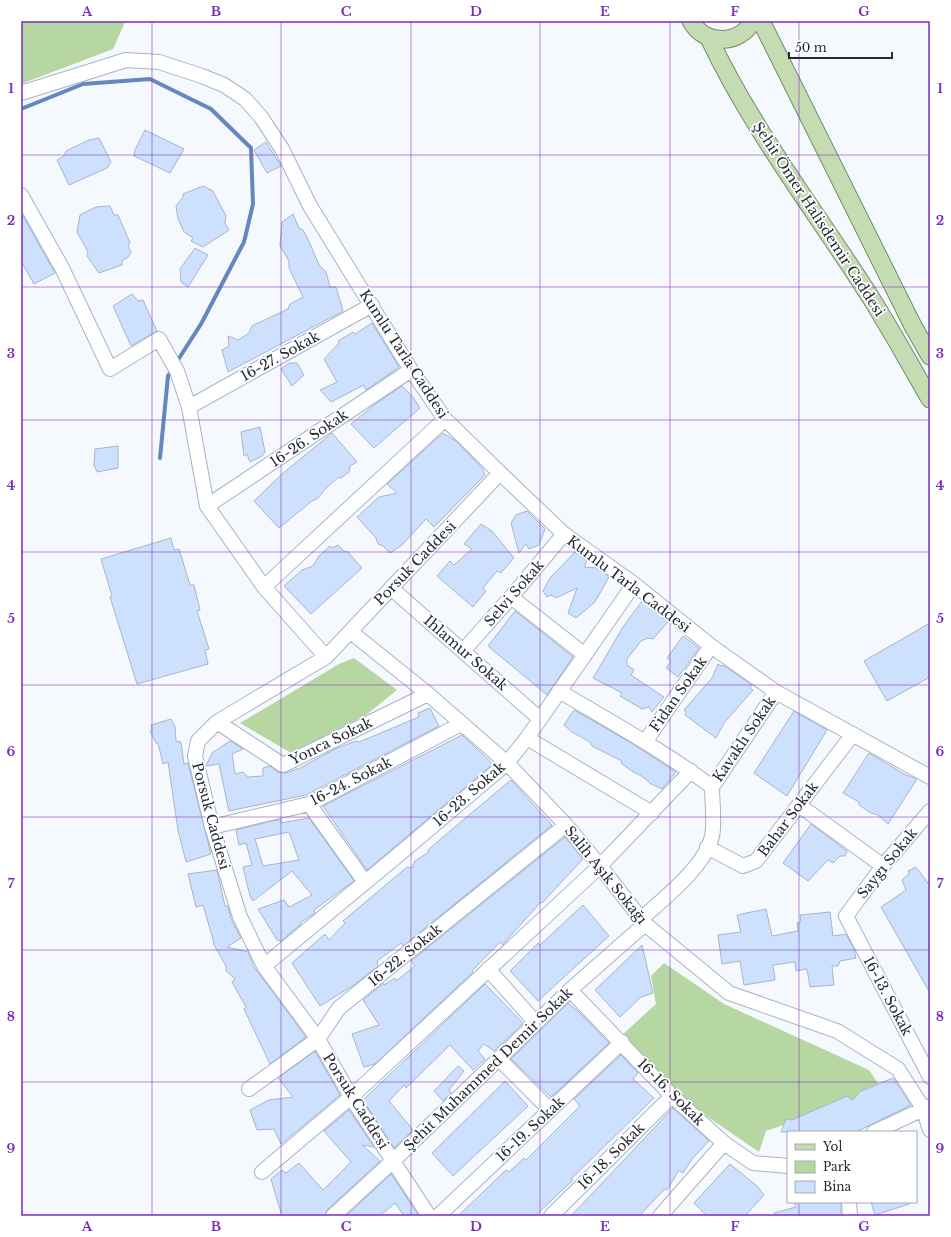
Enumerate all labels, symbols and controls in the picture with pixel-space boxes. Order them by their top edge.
text: A [81,3,93,20]
text: B [211,3,221,20]
text: C [341,3,352,20]
text: D [470,3,482,20]
text: E [600,3,610,20]
text: F [731,3,740,20]
text: G [858,3,870,20]
scale bar [789,34,892,60]
text: 50 m [795,40,827,55]
text: 1 [8,80,14,97]
text: 1 [937,80,943,97]
street label: Şehit Ömer Halisdemir Caddesi [749,118,890,320]
text: 2 [7,212,15,229]
text: 2 [936,212,944,229]
street label: Kumlu Tarla Caddesi [356,286,453,422]
street label: 16-27. Sokak [237,327,323,385]
text: 3 [7,345,15,362]
text: 3 [936,345,944,362]
street label: 16-26. Sokak [267,405,352,471]
text: 4 [7,477,16,494]
text: 4 [936,477,945,494]
street label: Porsuk Caddesi [370,517,460,609]
street label: Kumlu Tarla Caddesi [564,532,695,636]
street label: Selvi Sokak [480,556,548,630]
text: 5 [7,610,15,627]
text: 5 [936,610,944,627]
street label: Ihlamur Sokak [420,612,512,695]
street label: Fidan Sokak [645,652,711,735]
street label: Kavaklı Sokak [709,692,780,785]
street label: Yonca Sokak [286,713,376,769]
text: 6 [7,743,16,760]
text: 6 [936,743,945,760]
street label: 16-24. Sokak [307,753,395,809]
street label: 16-23. Sokak [429,757,509,830]
street label: Porsuk Caddesi [188,760,234,872]
street label: Bahar Sokak [754,778,822,860]
street label: Salih Aşık Sokağı [561,822,651,928]
street label: Saygı Sokak [853,824,921,902]
text: 7 [8,875,15,892]
text: 7 [937,875,944,892]
street label: 16-22. Sokak [364,919,446,990]
street label: 16-13. Sokak [860,953,917,1039]
street label: Şehit Muhammed Demir Sokak [400,983,576,1155]
text: 8 [7,1008,15,1025]
text: 8 [936,1008,944,1025]
street label: Porsuk Caddesi [319,1049,393,1153]
street label: 16-16. Sokak [634,1055,709,1130]
street label: 16-19. Sokak [492,1092,568,1165]
street label: 16-18. Sokak [574,1118,649,1193]
legend [787,1131,917,1203]
text: Yol [822,1139,842,1154]
text: 9 [7,1140,16,1157]
text: 9 [936,1140,945,1157]
text: Park [823,1159,851,1174]
text: Bina [823,1179,852,1194]
text: A [81,1218,93,1235]
text: B [211,1218,221,1235]
text: C [341,1218,352,1235]
text: D [470,1218,482,1235]
text: E [600,1218,610,1235]
text: F [731,1218,740,1235]
text: G [858,1218,870,1235]

